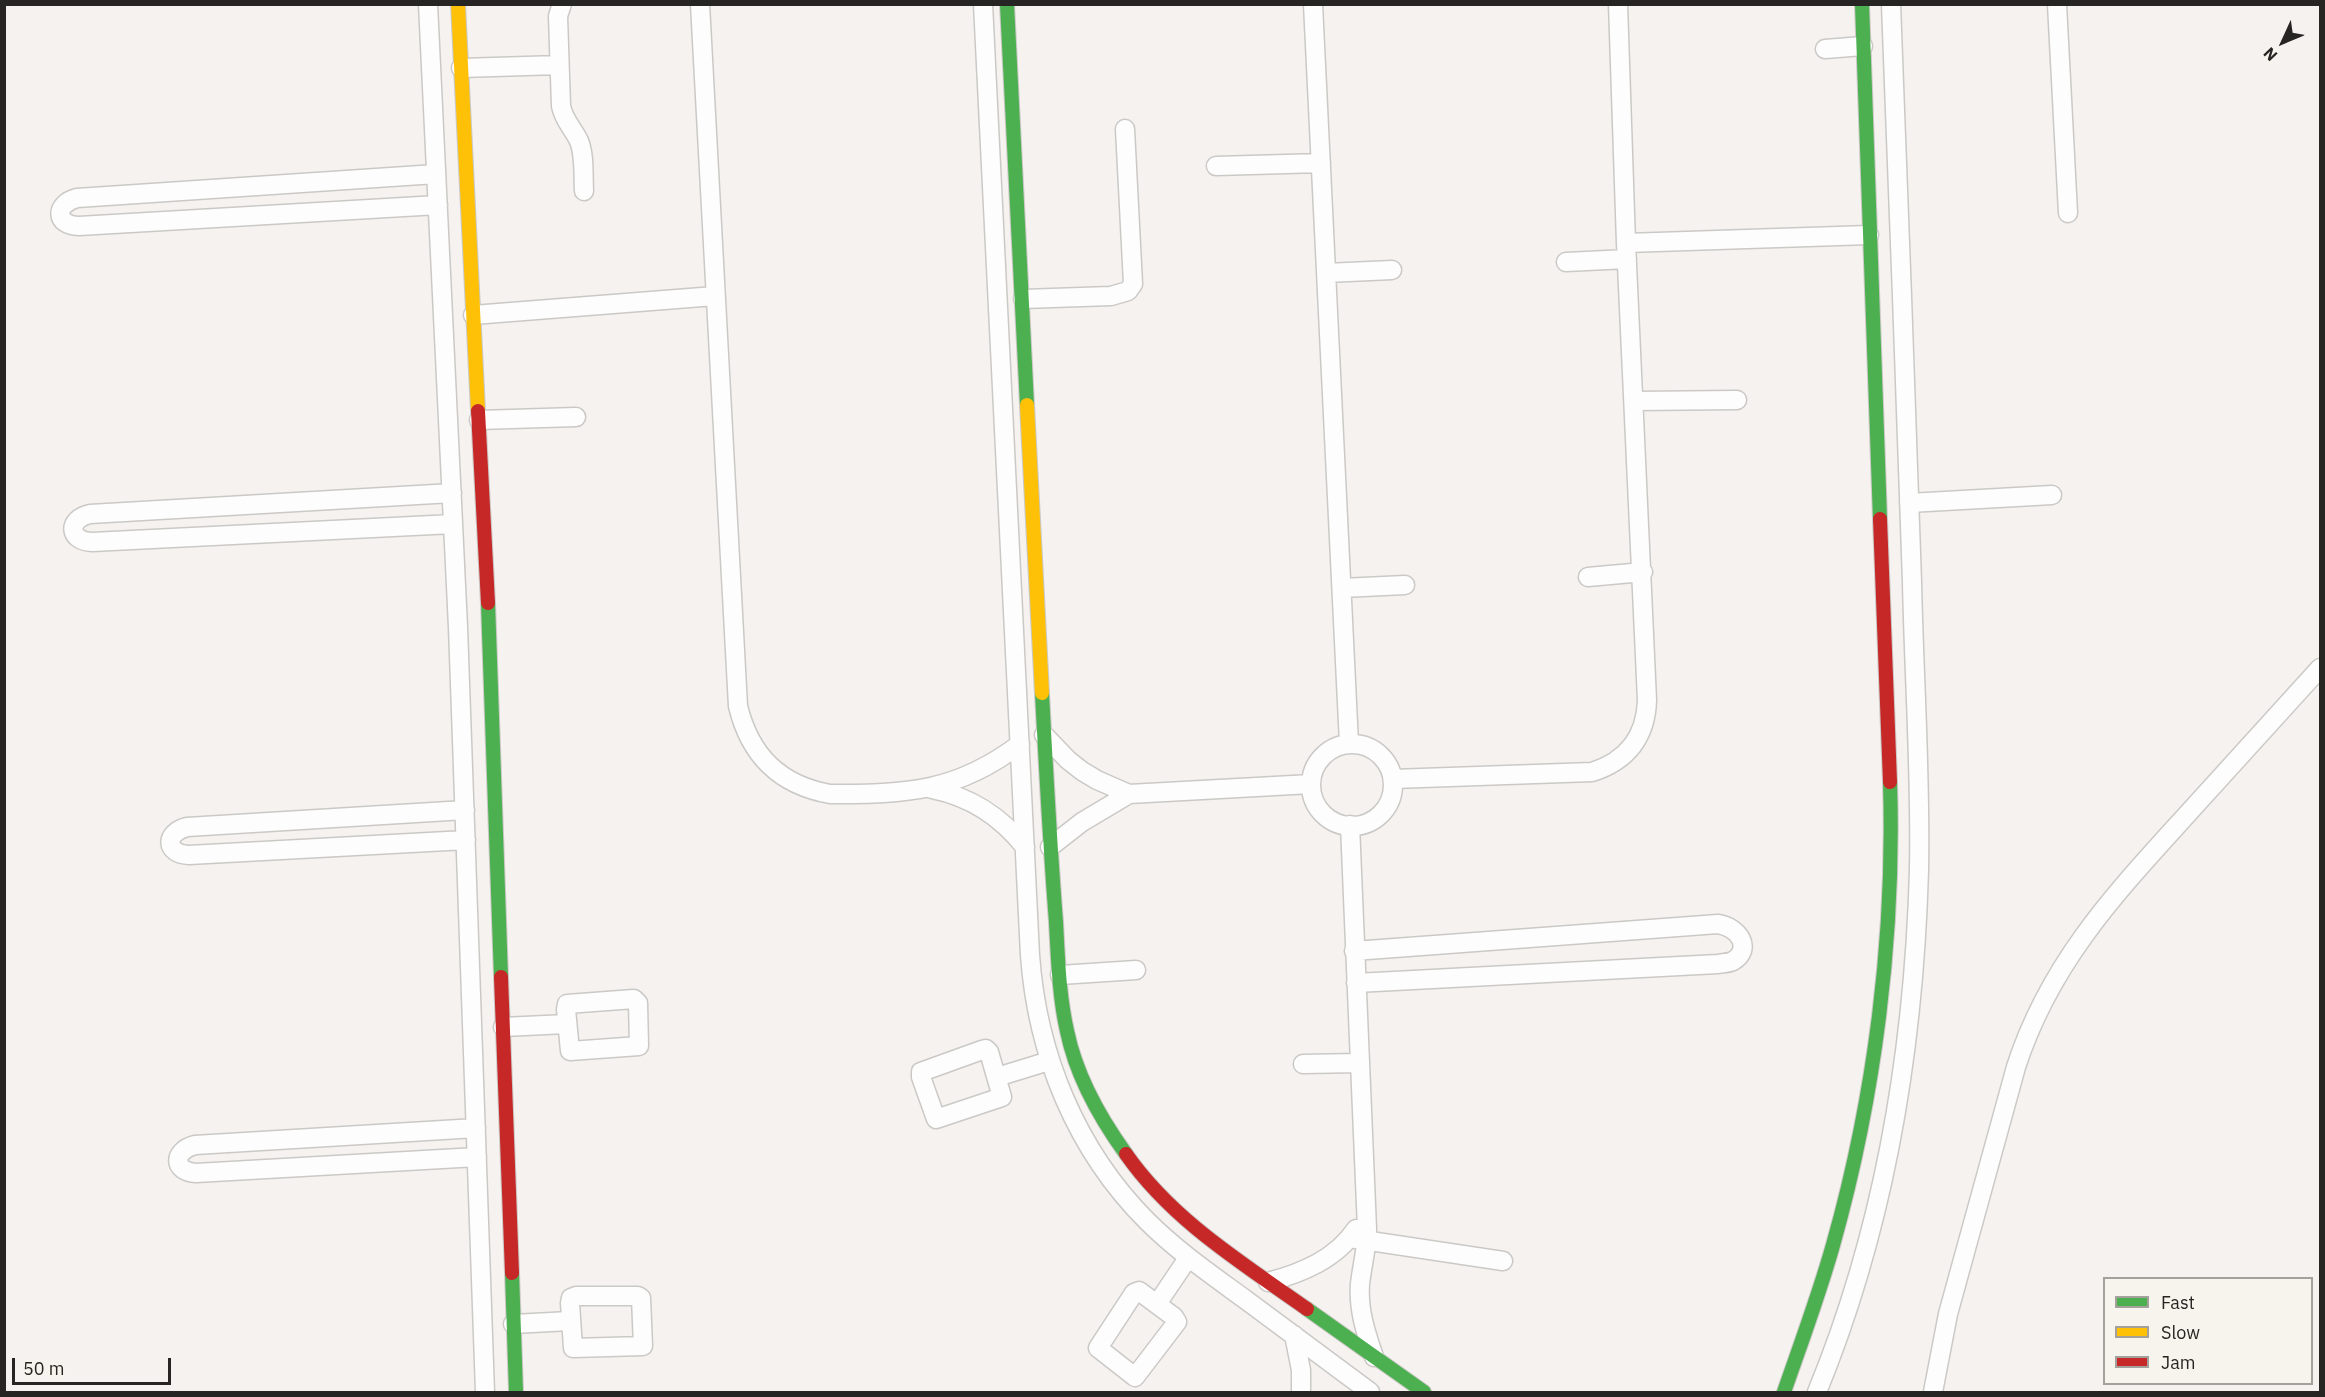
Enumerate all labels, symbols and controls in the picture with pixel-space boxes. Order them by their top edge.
north arrow [2253,12,2313,72]
text: N [2259,43,2281,66]
legend [2103,1277,2313,1385]
text: Fast [2161,1291,2195,1314]
text: Slow [2161,1321,2200,1344]
scale bar [15,1346,174,1384]
text: Jam [2161,1351,2196,1374]
text: 50 m [23,1357,65,1380]

